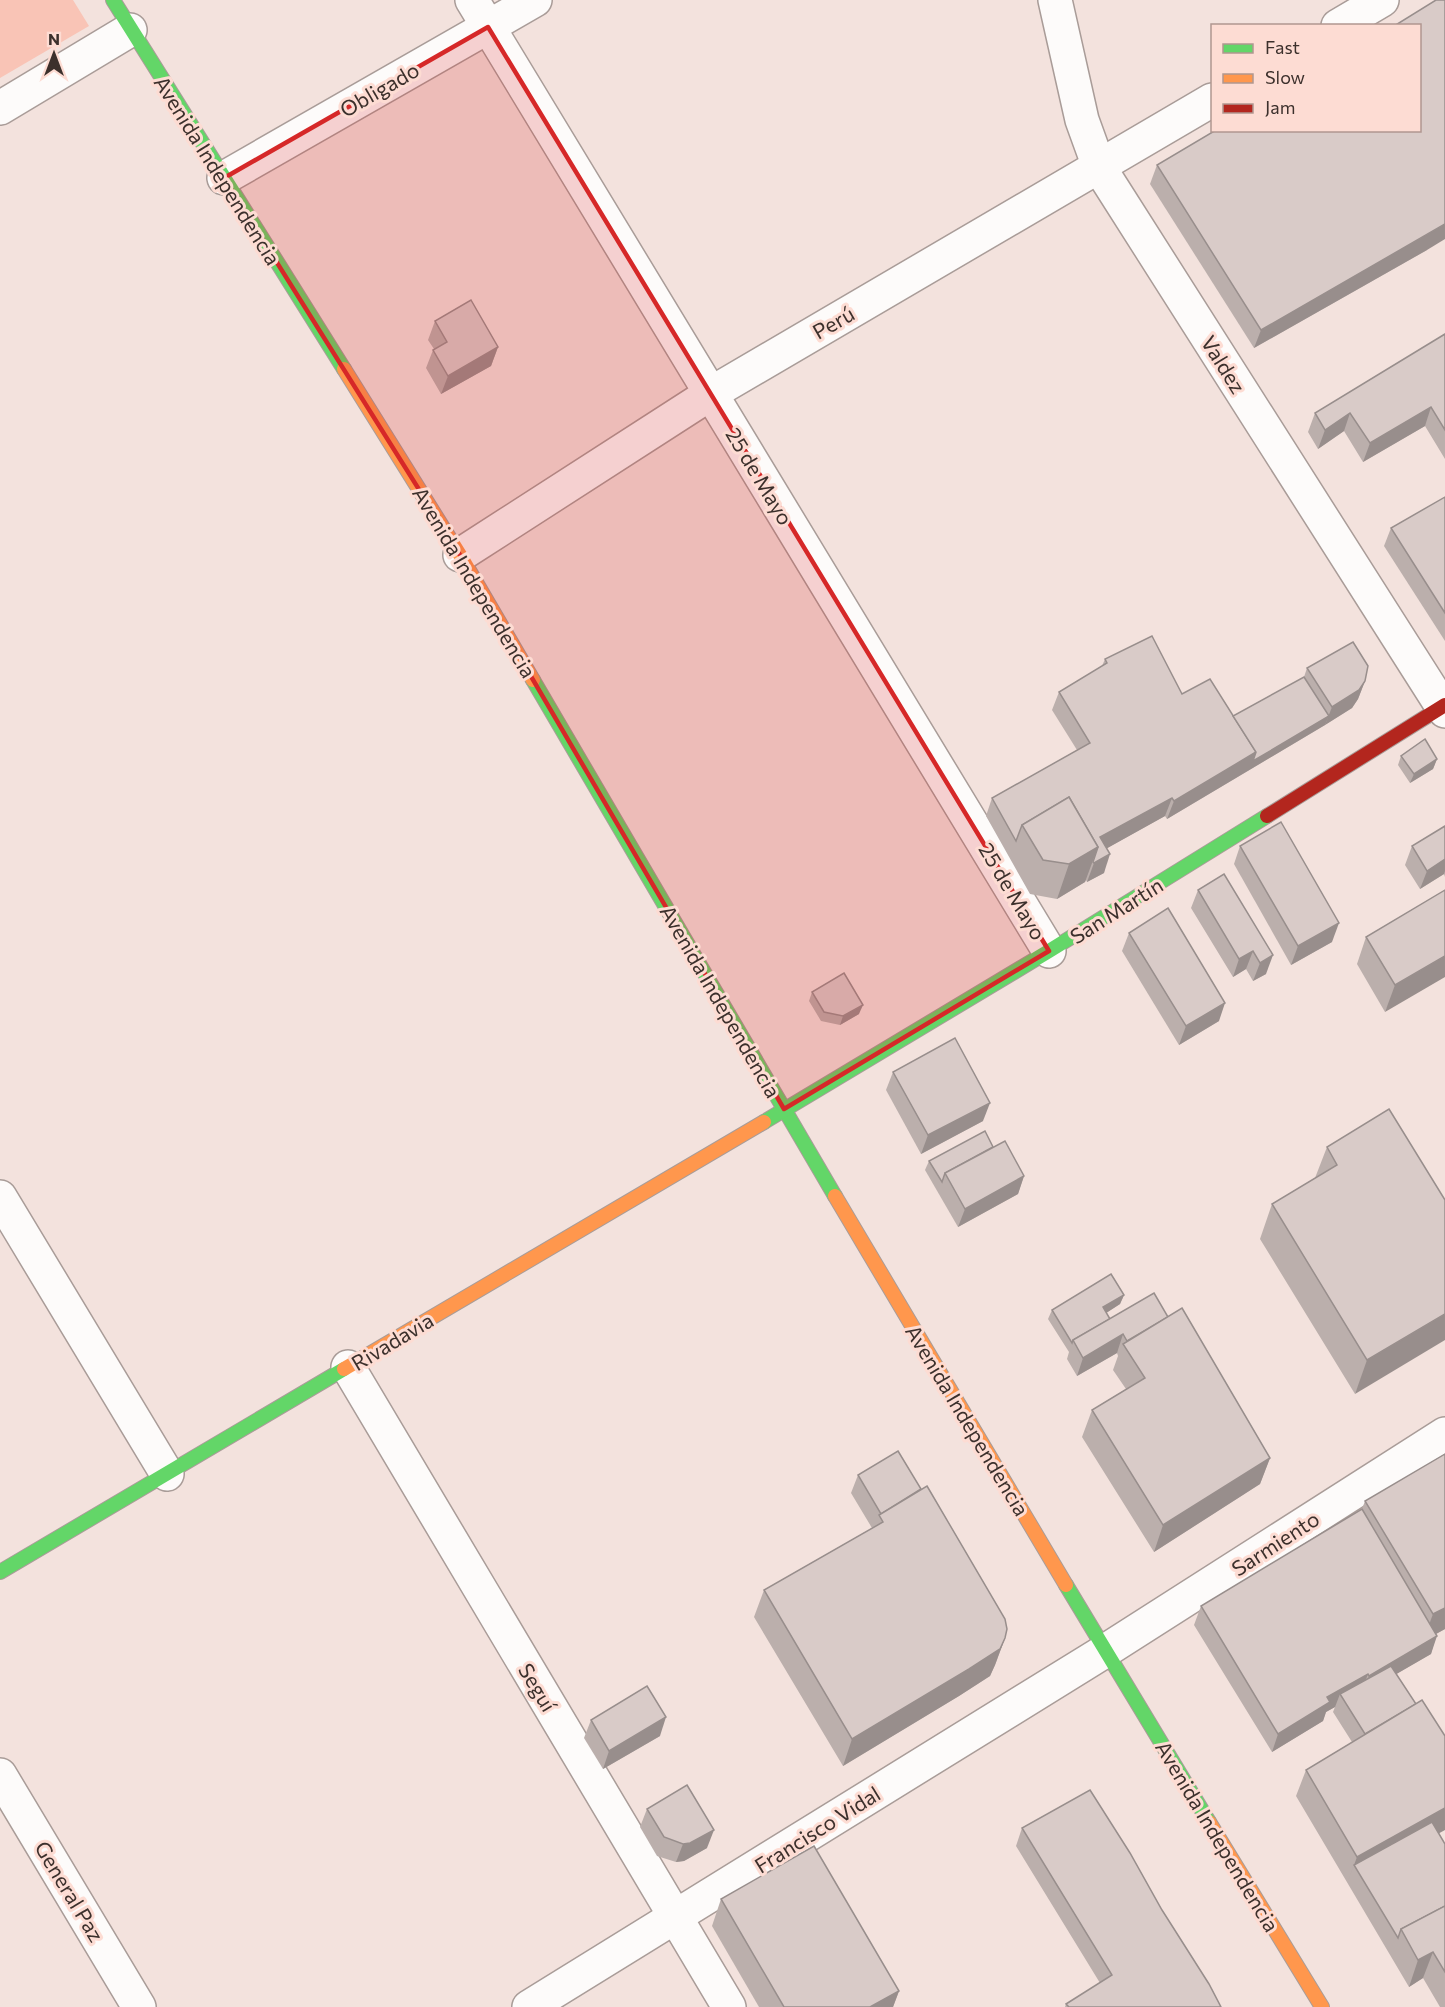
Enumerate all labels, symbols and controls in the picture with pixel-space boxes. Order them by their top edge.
north arrow [24,24,84,84]
legend [1211,24,1421,132]
text: N [48,29,60,48]
text: Fast [1265,36,1300,58]
street label: Obligado [335,56,423,122]
text: Slow [1265,66,1305,88]
street label: Avenida Independencia [150,71,286,269]
text: Jam [1265,96,1295,118]
street label: Perú [808,300,858,344]
street label: Valdez [1197,331,1251,397]
street label: 25 de Mayo [721,423,799,529]
street label: Avenida Independencia [408,482,542,682]
street label: 25 de Mayo [974,838,1052,944]
street label: San Martín [1065,872,1167,948]
street label: Avenida Independencia [656,900,786,1102]
street label: Rivadavia [347,1307,437,1375]
street label: Avenida Independencia [901,1320,1035,1520]
street label: Sarmiento [1226,1505,1324,1581]
street label: Seguí [514,1658,562,1716]
street label: Avenida Independencia [1151,1736,1285,1936]
street label: Francisco Vidal [750,1780,884,1878]
street label: General Paz [30,1836,110,1946]

